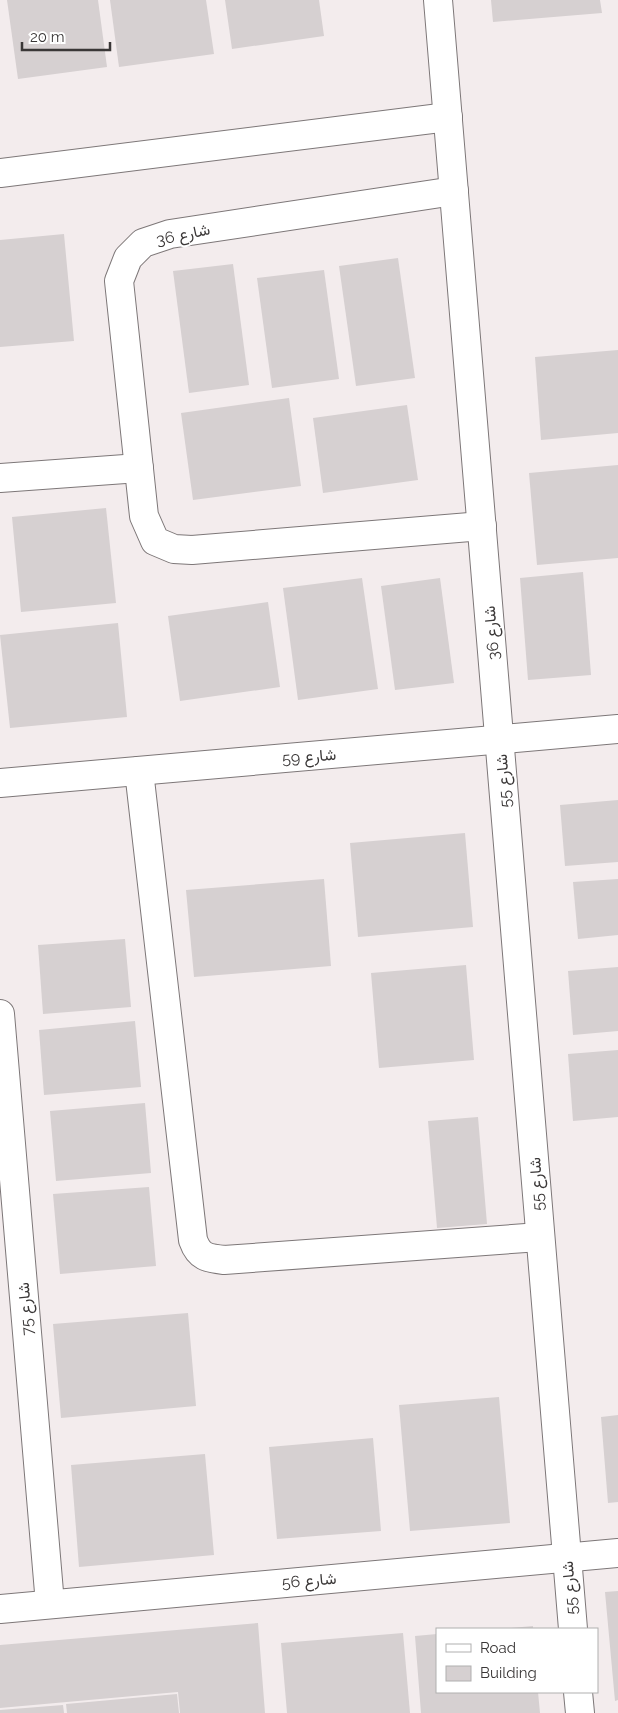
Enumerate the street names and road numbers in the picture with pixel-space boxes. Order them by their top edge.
street label: شارع 36 [154,220,212,251]
street label: شارع 36 [480,605,505,661]
street label: شارع 59 [281,745,337,770]
street label: شارع 55 [492,753,517,809]
street label: شارع 55 [525,1156,550,1211]
street label: شارع 75 [14,1281,39,1336]
street label: شارع 55 [558,1560,583,1616]
street label: شارع 56 [281,1569,337,1594]

